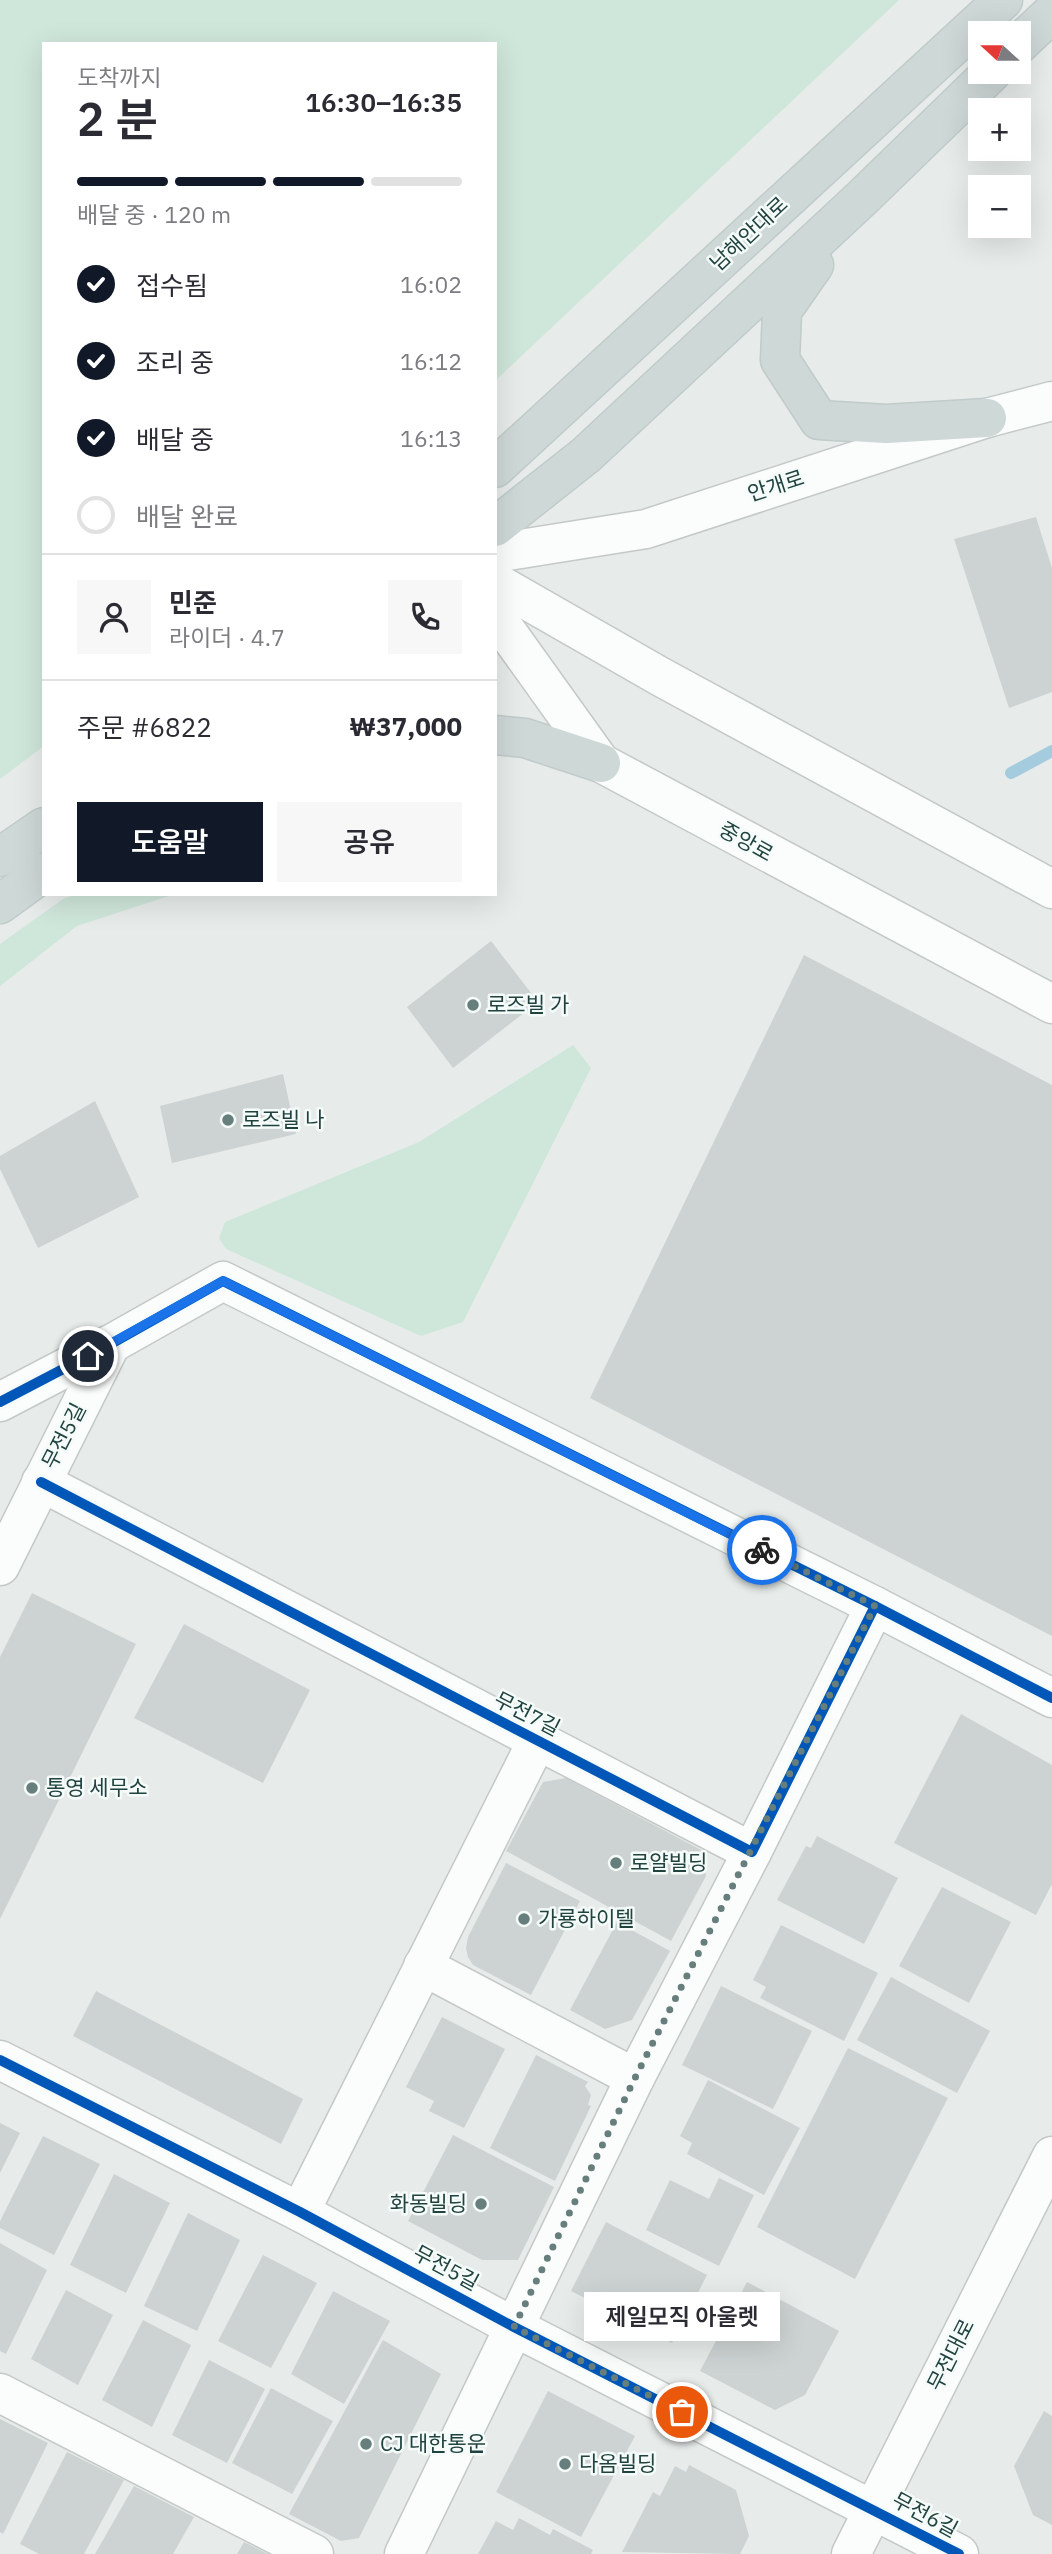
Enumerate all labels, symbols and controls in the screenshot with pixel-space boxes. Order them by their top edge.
north arrow [968,21,1031,84]
map controls [968,21,1031,238]
text: 도착까지 [77,62,162,92]
text: 16:30–16:35 [305,85,462,119]
text: 2 분 [77,89,158,149]
button: + [968,98,1031,161]
button: − [968,175,1031,238]
street label: 남해안대로 [703,190,793,276]
text: 배달 중 · 120 m [77,199,231,229]
icon: check [77,265,115,303]
text: 접수됨 [136,268,208,302]
text: 16:02 [400,269,462,299]
icon: check [77,342,115,380]
text: 조리 중 [136,345,214,379]
text: 16:12 [400,346,462,376]
icon: check [77,419,115,457]
text: 배달 중 [136,422,214,456]
text: 16:13 [400,423,462,453]
street label: 안개로 [744,463,808,507]
text: 배달 완료 [136,499,238,533]
button: person [77,580,151,654]
button: phone [388,580,462,654]
text: 민준 [169,585,217,619]
text: 라이더 · 4.7 [169,622,285,652]
text: ₩37,000 [349,709,462,743]
text: 주문 #6822 [77,710,212,744]
button: 도움말 [77,802,263,882]
button: 공유 [277,802,462,882]
street label: 중앙로 [714,815,779,867]
place label: 로즈빌 가 [487,990,569,1018]
marker: 로즈빌 가 [465,997,481,1013]
place label: 로즈빌 나 [242,1105,324,1133]
marker: 로즈빌 나 [220,1112,236,1128]
pin [58,1326,118,1386]
icon: home [69,1337,107,1375]
street label: 무전5길 [35,1398,92,1473]
courier [727,1515,797,1585]
icon: bike [743,1531,781,1569]
street label: 무전7길 [490,1685,565,1742]
place label: 통영 세무소 [46,1773,148,1801]
marker: 통영 세무소 [24,1780,40,1796]
place label: 로얄빌딩 [630,1848,707,1876]
marker: 로얄빌딩 [608,1855,624,1871]
place label: 가룡하이텔 [538,1904,635,1932]
marker: 가룡하이텔 [516,1911,532,1927]
place label: 화동빌딩 [390,2189,467,2217]
marker: 화동빌딩 [473,2196,489,2212]
street label: 무전5길 [409,2238,484,2296]
callout: 제일모직 아울렛 [584,2293,780,2342]
text: 제일모직 아울렛 [605,2301,759,2331]
street label: 무전대로 [920,2314,980,2395]
pin [652,2382,712,2442]
icon: bag [663,2393,701,2431]
place label: CJ 대한통운 [380,2429,486,2457]
marker: CJ 대한통운 [358,2436,374,2452]
place label: 다옴빌딩 [579,2449,656,2477]
marker: 다옴빌딩 [557,2456,573,2472]
street label: 무전6길 [888,2485,963,2543]

